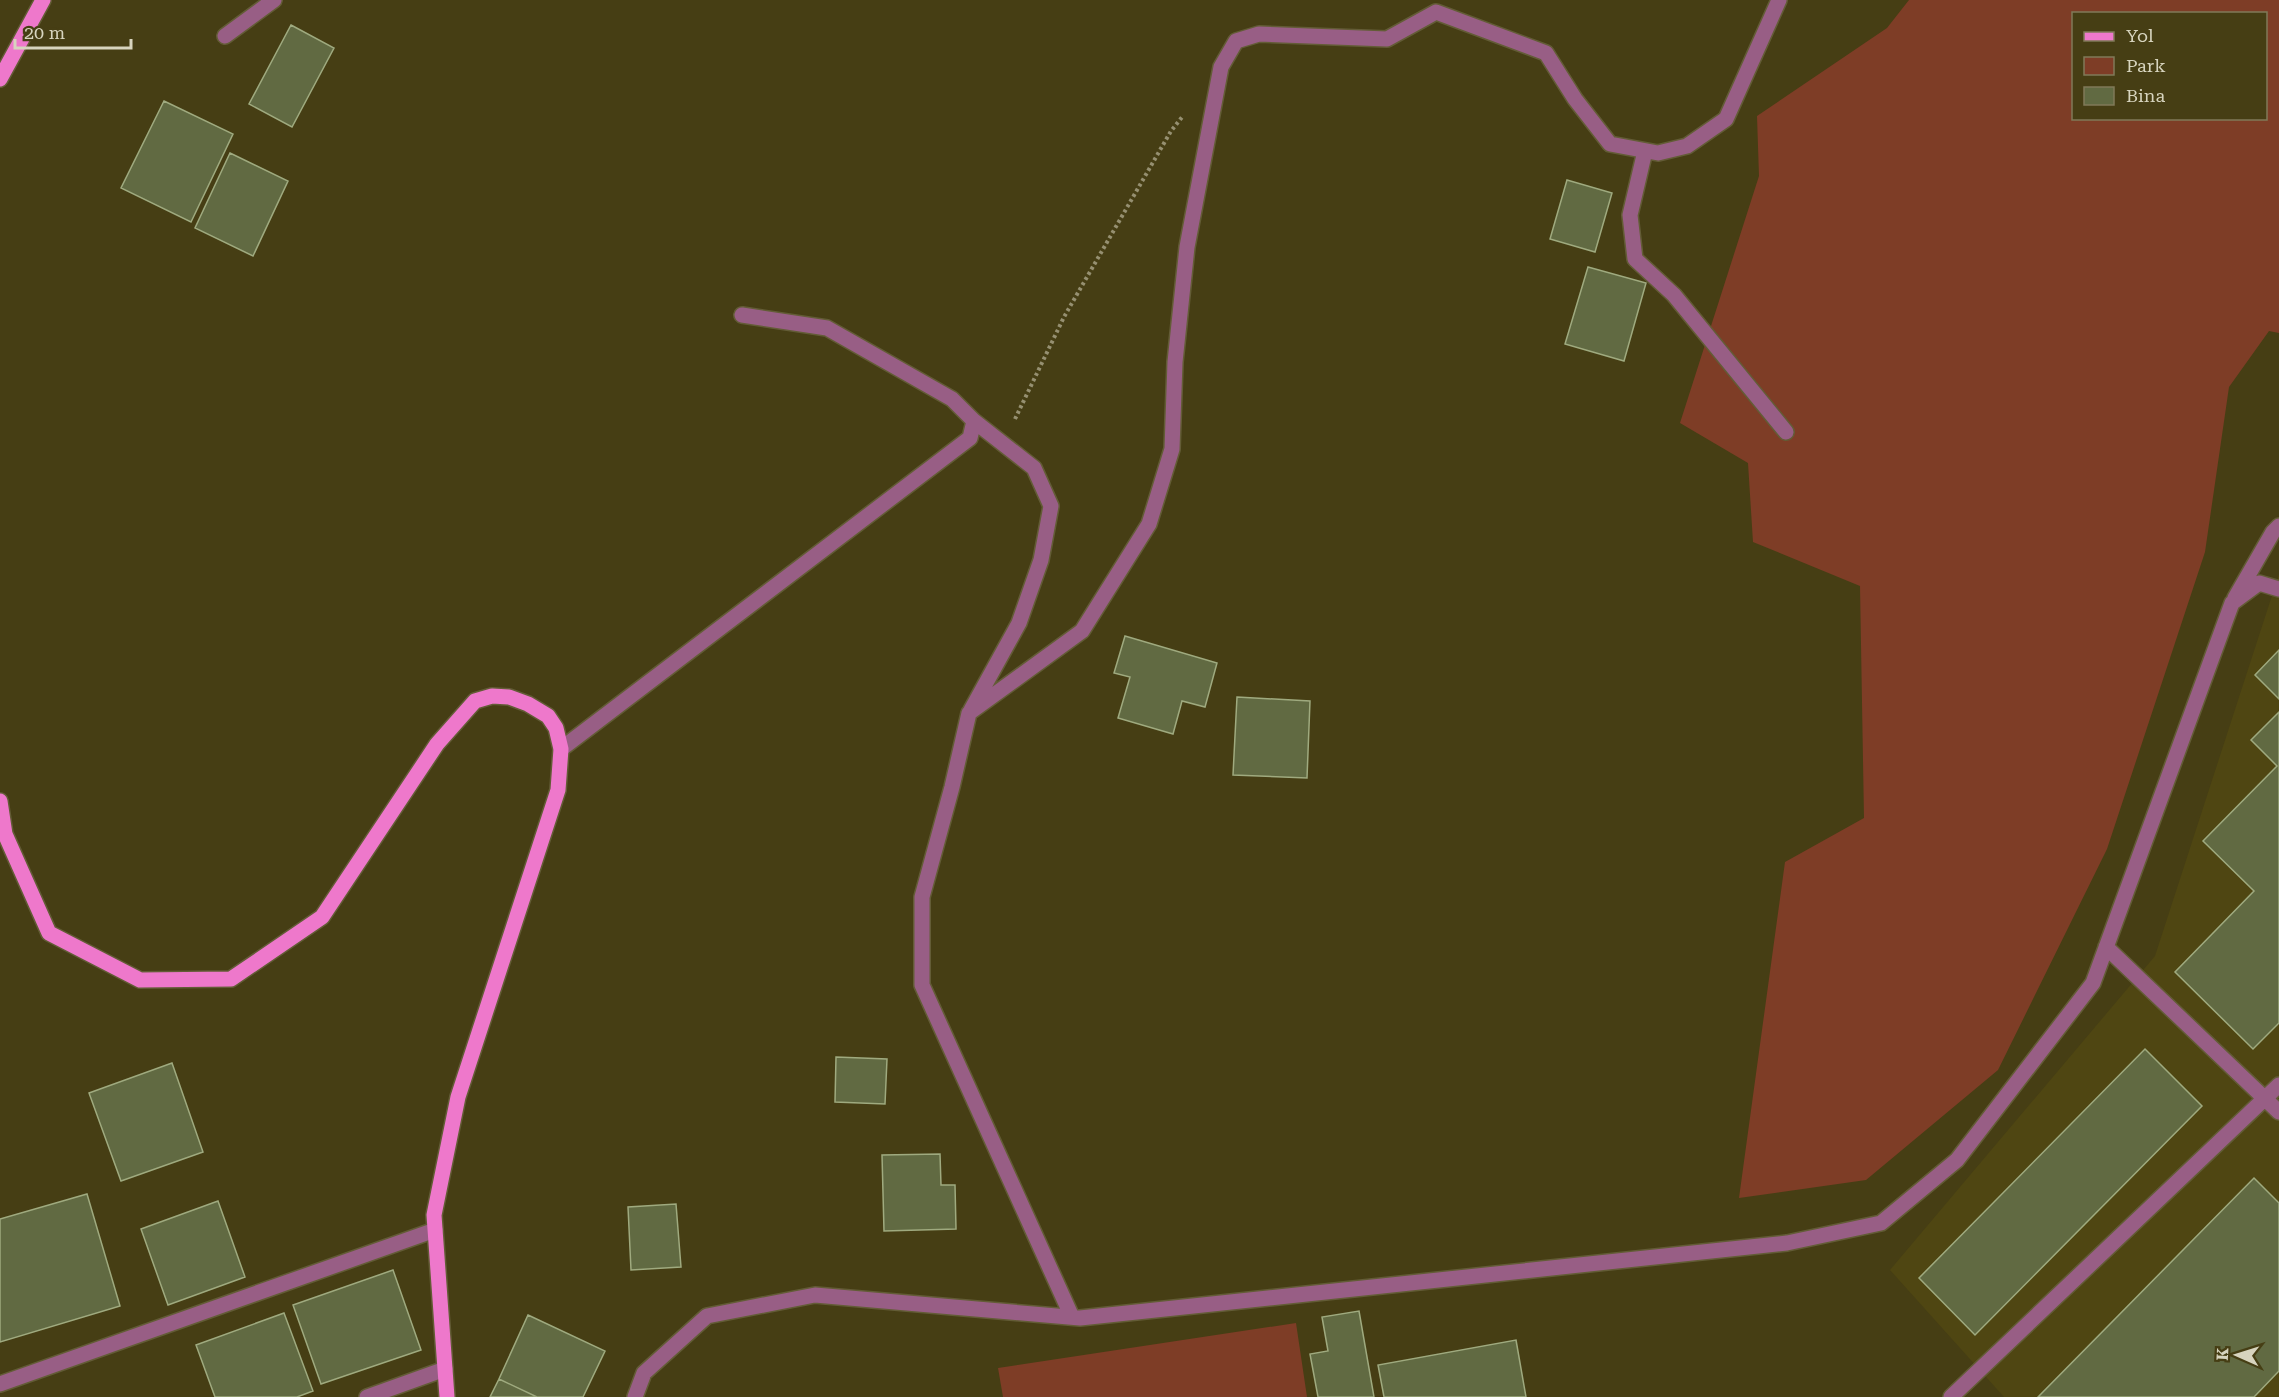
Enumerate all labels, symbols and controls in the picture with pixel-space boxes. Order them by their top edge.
scale bar [15,12,130,50]
legend [2072,12,2267,120]
text: 20 m [24,22,65,43]
text: Yol [2126,25,2154,46]
text: Park [2126,55,2166,76]
text: Bina [2126,85,2165,106]
north arrow [2207,1325,2267,1385]
text: K [2213,1347,2232,1361]

